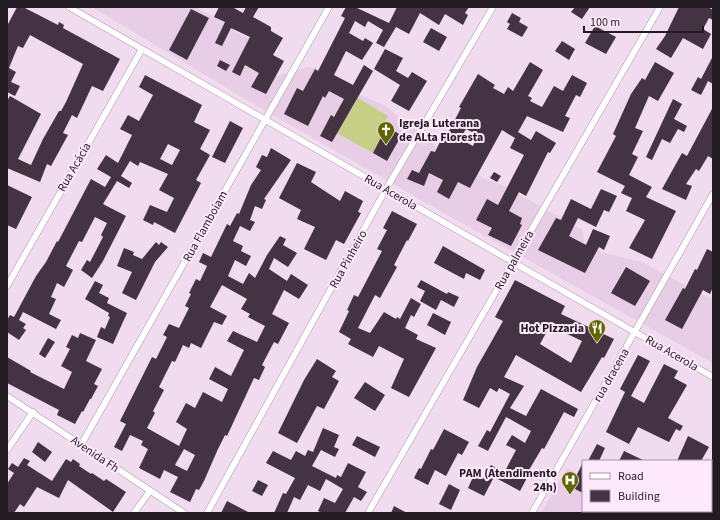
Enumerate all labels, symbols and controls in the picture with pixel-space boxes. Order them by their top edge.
scale bar [584,8,703,34]
text: 100 m [590,14,620,31]
place label: Igreja Luterana de ALta Floresta [399,115,483,146]
church icon: Igreja Luterana de ALta Floresta [376,120,396,145]
street label: Rua Acácia [54,140,95,195]
street label: Rua Acerola [361,170,421,215]
street label: Rua Flamboiam [179,188,232,265]
street label: Rua Pinheiro [325,227,371,291]
street label: Rua palmeira [491,227,538,293]
restaurant icon: Hot Pizzaria [587,318,607,343]
place label: Hot Pizzaria [520,320,584,337]
street label: Rua Acerola [642,331,702,376]
street label: rua dracena [589,345,634,405]
street label: Avenida Fh [67,432,122,477]
legend [582,460,712,512]
place label: PAM (Atendimento 24h) [459,465,557,496]
text: Road [618,468,644,485]
hospital icon: PAM (Atendimento 24h) [560,470,580,495]
text: Building [618,488,660,505]

